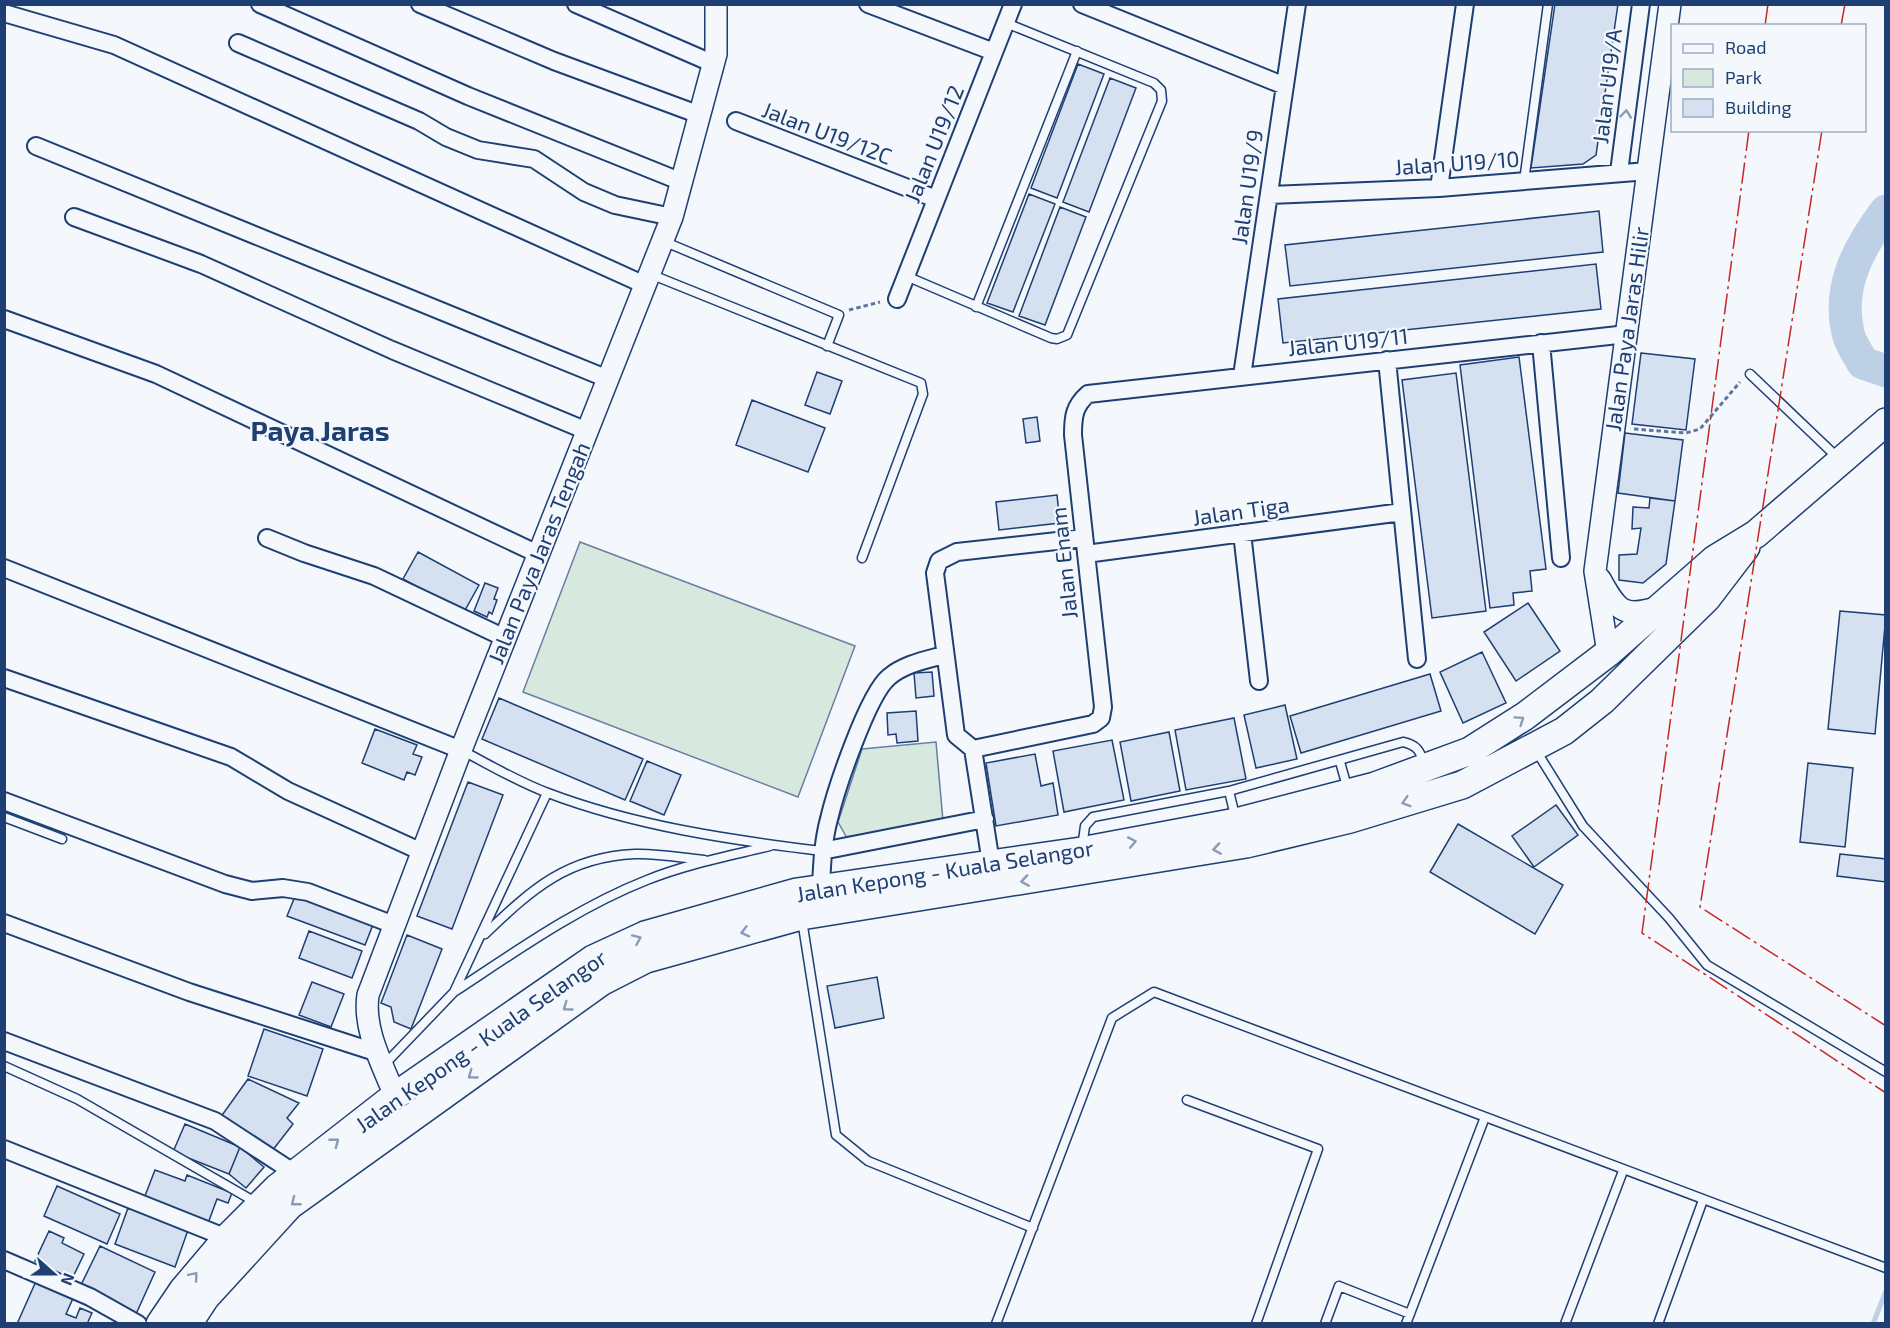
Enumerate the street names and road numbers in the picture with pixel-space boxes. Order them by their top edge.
street label: Jalan U19/A [1586,27,1626,145]
street label: Jalan U19/12 [898,81,968,206]
street label: Jalan U19/12C [759,95,896,169]
street label: Jalan U19/9 [1225,128,1267,246]
street label: Jalan U19/10 [1394,145,1520,179]
street label: Jalan Paya Jaras Hilir [1599,225,1653,433]
street label: Jalan U19/11 [1286,322,1409,360]
street label: Jalan Paya Jaras Tengah [482,438,594,667]
street label: Jalan Tiga [1191,490,1291,530]
street label: Jalan Enam [1044,506,1082,620]
street label: Jalan Kepong - Kuala Selangor [794,834,1095,906]
street label: Jalan Kepong - Kuala Selangor [350,943,611,1137]

